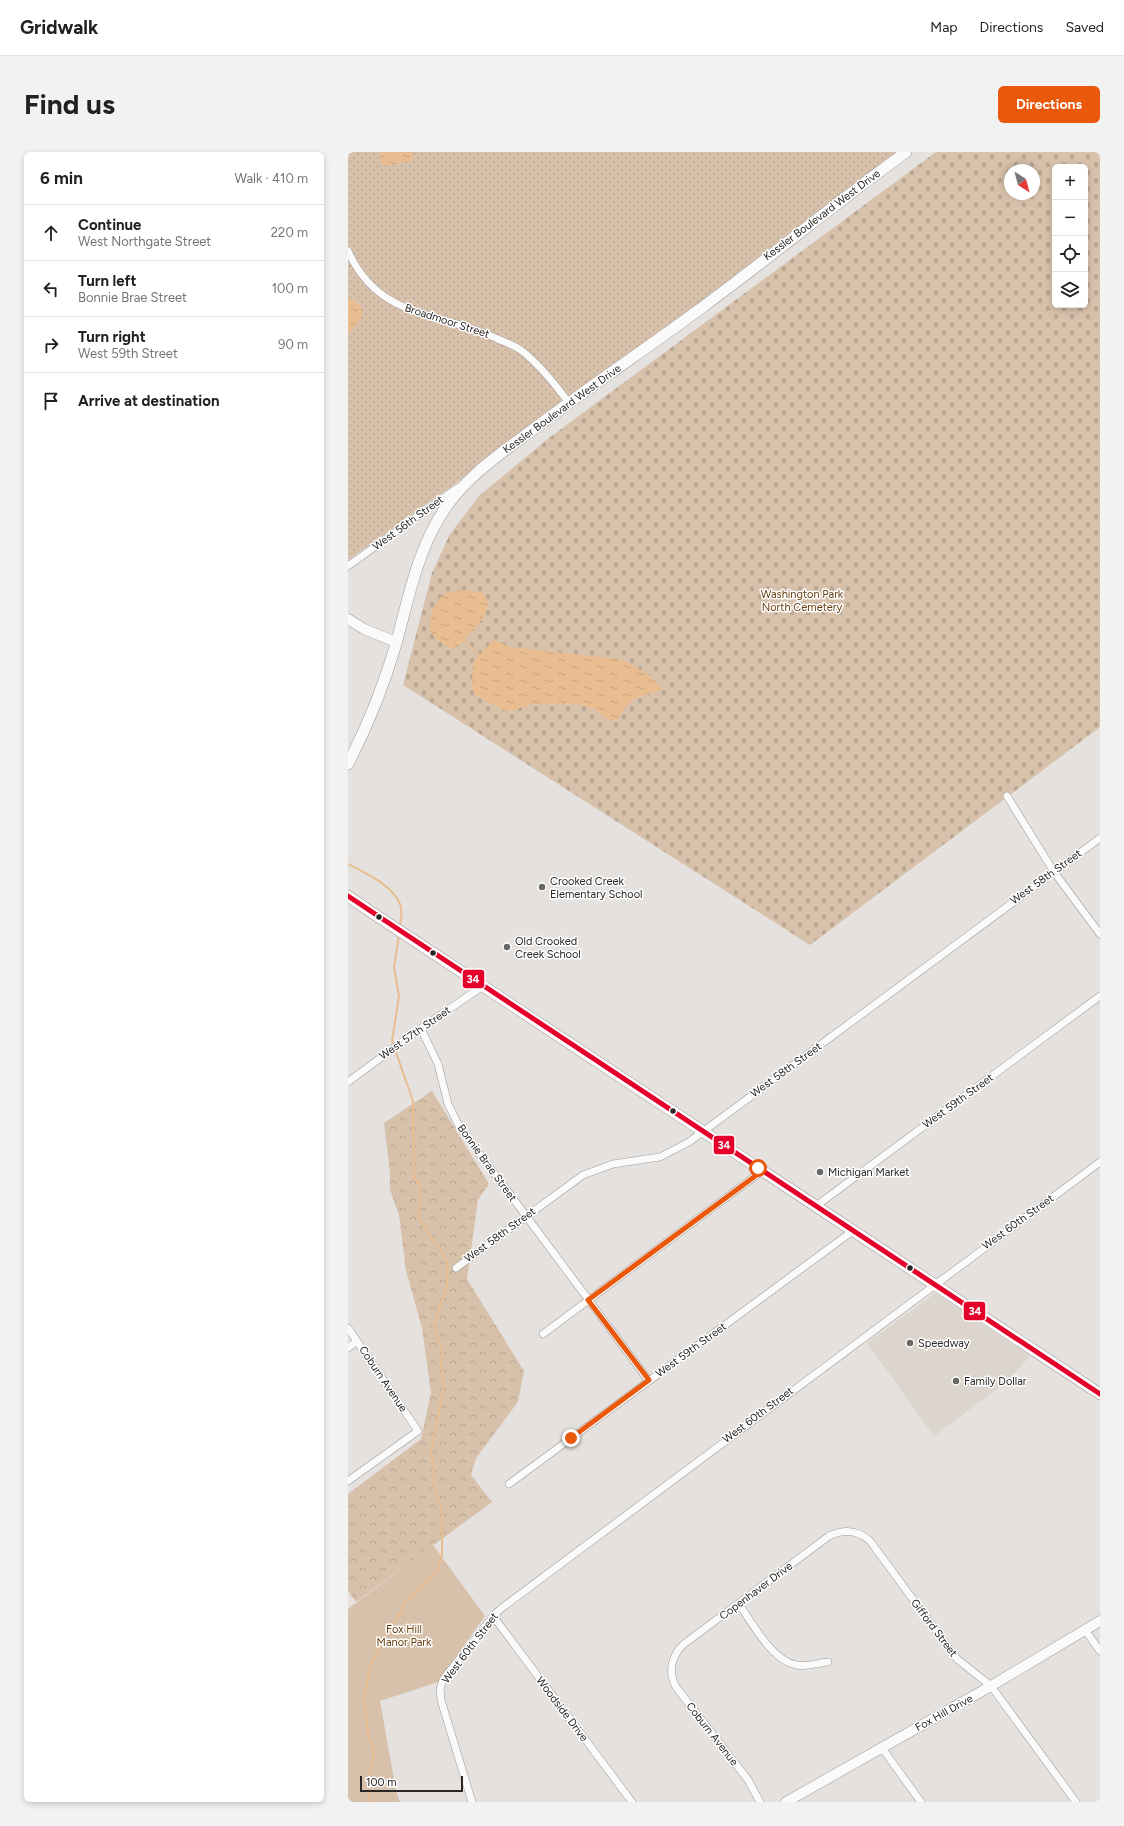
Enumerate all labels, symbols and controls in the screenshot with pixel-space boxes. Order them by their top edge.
text: Gridwalk [20,16,98,39]
text: Map [930,19,958,36]
text: Directions [980,19,1043,36]
text: Saved [1065,19,1104,36]
button: Directions [998,86,1100,123]
text: Find us [24,87,115,121]
north arrow [1004,164,1040,200]
map controls [1052,164,1088,308]
button: + [1052,164,1088,200]
street label: Kessler Boulevard West Drive [761,167,883,263]
text: 6 min [40,168,83,188]
text: Walk · 410 m [234,171,308,186]
button: − [1052,200,1088,236]
text: Continue [78,216,141,234]
icon: ahead [40,222,62,244]
text: 220 m [271,225,308,240]
text: West Northgate Street [78,234,211,249]
button: locate [1052,236,1088,272]
text: Turn left [78,272,136,290]
button: layers [1052,272,1088,308]
icon: left [40,278,62,300]
text: 100 m [272,281,308,296]
text: Bonnie Brae Street [78,290,187,305]
street label: Broadmoor Street [403,301,491,341]
text: Turn right [78,328,146,346]
icon: right [40,334,62,356]
text: 90 m [278,337,308,352]
text: West 59th Street [78,346,178,361]
street label: Kessler Boulevard West Drive [500,362,624,456]
icon: arrive [40,390,62,412]
text: Arrive at destination [78,392,219,410]
street label: West 56th Street [370,493,446,553]
park label: Washington Park North Cemetery [761,588,844,614]
street label: West 58th Street [1008,847,1084,907]
place label: Crooked Creek Elementary School [550,875,642,901]
marker: Crooked Creek Elementary School [537,882,547,892]
unlabelled marker [374,912,384,922]
place label: Old Crooked Creek School [515,935,581,961]
marker: Old Crooked Creek School [502,942,512,952]
unlabelled marker [428,948,438,958]
line badge: 34 [462,969,485,989]
text: 34 [466,973,480,986]
street label: West 57th Street [377,1004,453,1062]
street label: West 58th Street [748,1040,824,1100]
street label: West 59th Street [920,1071,996,1131]
unlabelled marker [668,1106,678,1116]
street label: Bonnie Brae Street [455,1122,519,1204]
line badge: 34 [713,1135,735,1155]
text: 34 [717,1139,731,1152]
route start [749,1159,767,1177]
place label: Michigan Market [828,1166,909,1179]
marker: Michigan Market [815,1167,825,1177]
street label: West 60th Street [980,1192,1056,1252]
street label: West 58th Street [462,1205,538,1265]
unlabelled marker [905,1263,915,1273]
line badge: 34 [963,1301,986,1321]
text: 34 [968,1305,982,1318]
street label: West 59th Street [653,1320,729,1380]
place label: Speedway [918,1337,970,1350]
marker: Speedway [905,1338,915,1348]
street label: Coburn Avenue [356,1344,410,1414]
place label: Family Dollar [964,1375,1027,1388]
marker: Family Dollar [951,1376,961,1386]
street label: West 60th Street [720,1384,796,1446]
route end [562,1429,580,1447]
street label: Copenhaver Drive [717,1559,795,1623]
street label: Gifford Street [908,1597,960,1659]
street label: West 60th Street [439,1610,501,1686]
park label: Fox Hill Manor Park [377,1623,432,1649]
street label: Woodside Drive [533,1674,591,1744]
street label: Fox Hill Drive [913,1692,975,1734]
street label: Coburn Avenue [683,1700,741,1768]
scale bar [360,1774,463,1793]
text: 100 m [366,1776,397,1789]

